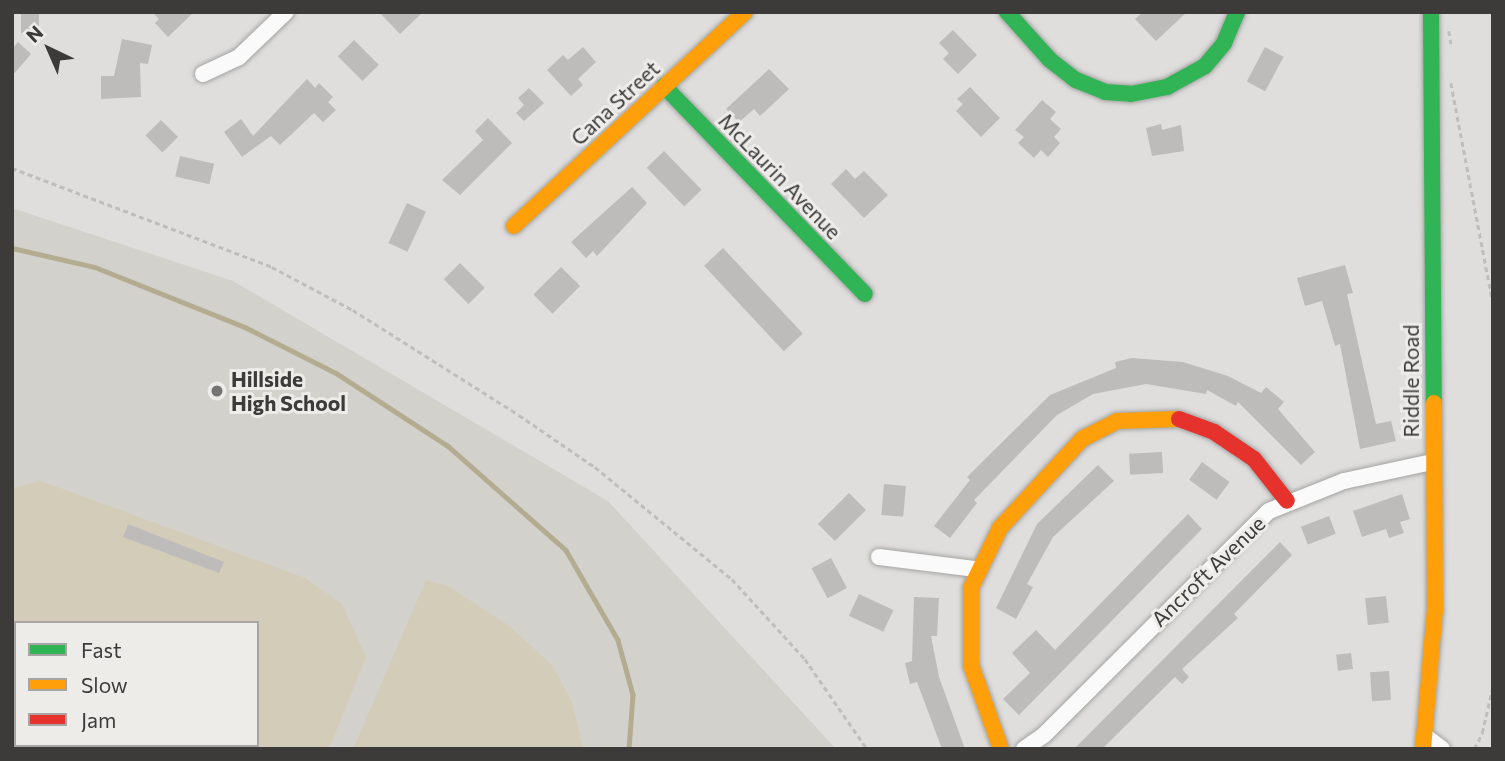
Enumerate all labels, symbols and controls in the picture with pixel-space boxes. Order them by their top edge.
north arrow [14,14,84,84]
text: N [21,20,47,47]
street label: Cana Street [566,56,664,150]
street label: McLaurin Avenue [714,108,846,244]
street label: Riddle Road [1398,324,1424,438]
place label: Hillside High School [231,366,346,416]
marker: Hillside High School [209,383,225,399]
street label: Ancroft Avenue [1146,510,1270,632]
legend [14,621,259,747]
text: Fast [81,637,122,662]
text: Slow [81,672,128,697]
text: Jam [81,707,116,732]

